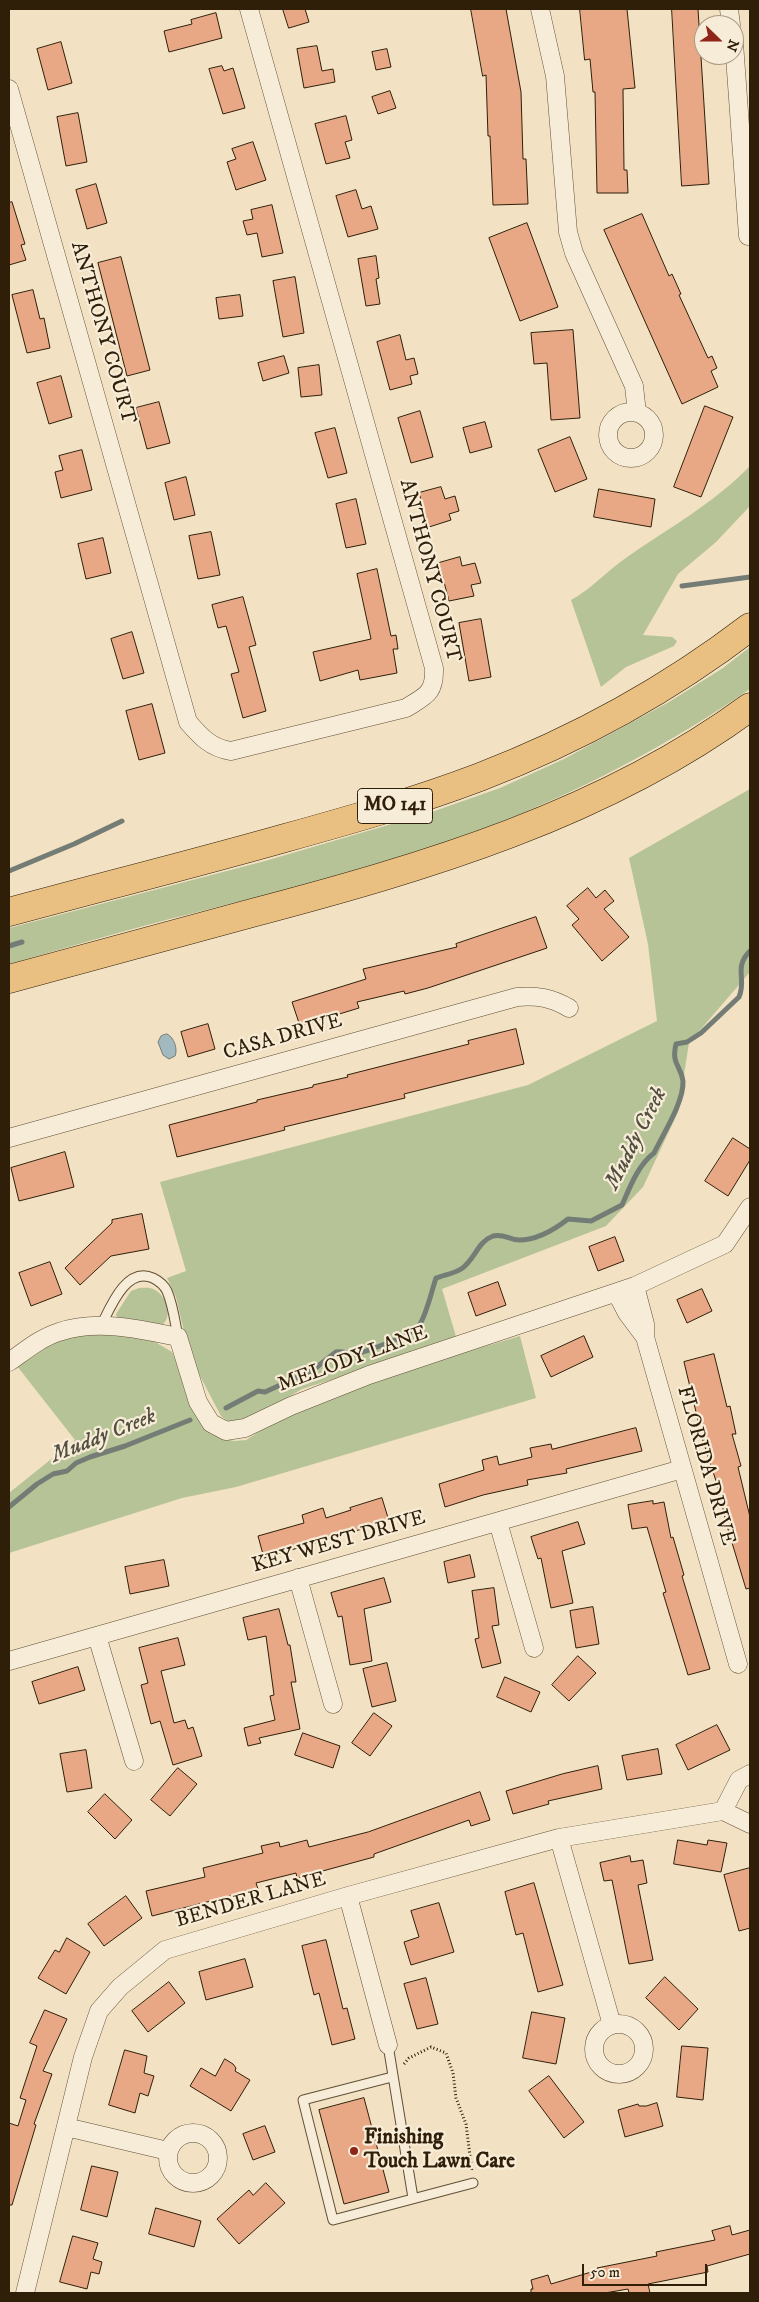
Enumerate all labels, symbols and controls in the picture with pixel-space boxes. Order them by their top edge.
north arrow [694,15,744,65]
text: N [721,37,742,54]
street label: ANTHONY COURT [64,239,140,427]
street label: ANTHONY COURT [392,477,466,665]
road number: MO 141 [358,788,432,824]
street label: CASA DRIVE [221,1009,345,1067]
water label: Muddy Creek [600,1084,674,1194]
street label: MELODY LANE [275,1321,431,1399]
street label: FLORIDA DRIVE [670,1383,740,1549]
water label: Muddy Creek [48,1404,160,1470]
street label: KEY WEST DRIVE [249,1506,429,1580]
street label: BENDER LANE [173,1868,329,1934]
place label: Finishing Touch Lawn Care [364,2126,515,2176]
marker: Finishing Touch Lawn Care [348,2145,360,2157]
scale bar [584,2254,709,2286]
text: 50 m [590,2263,620,2282]

